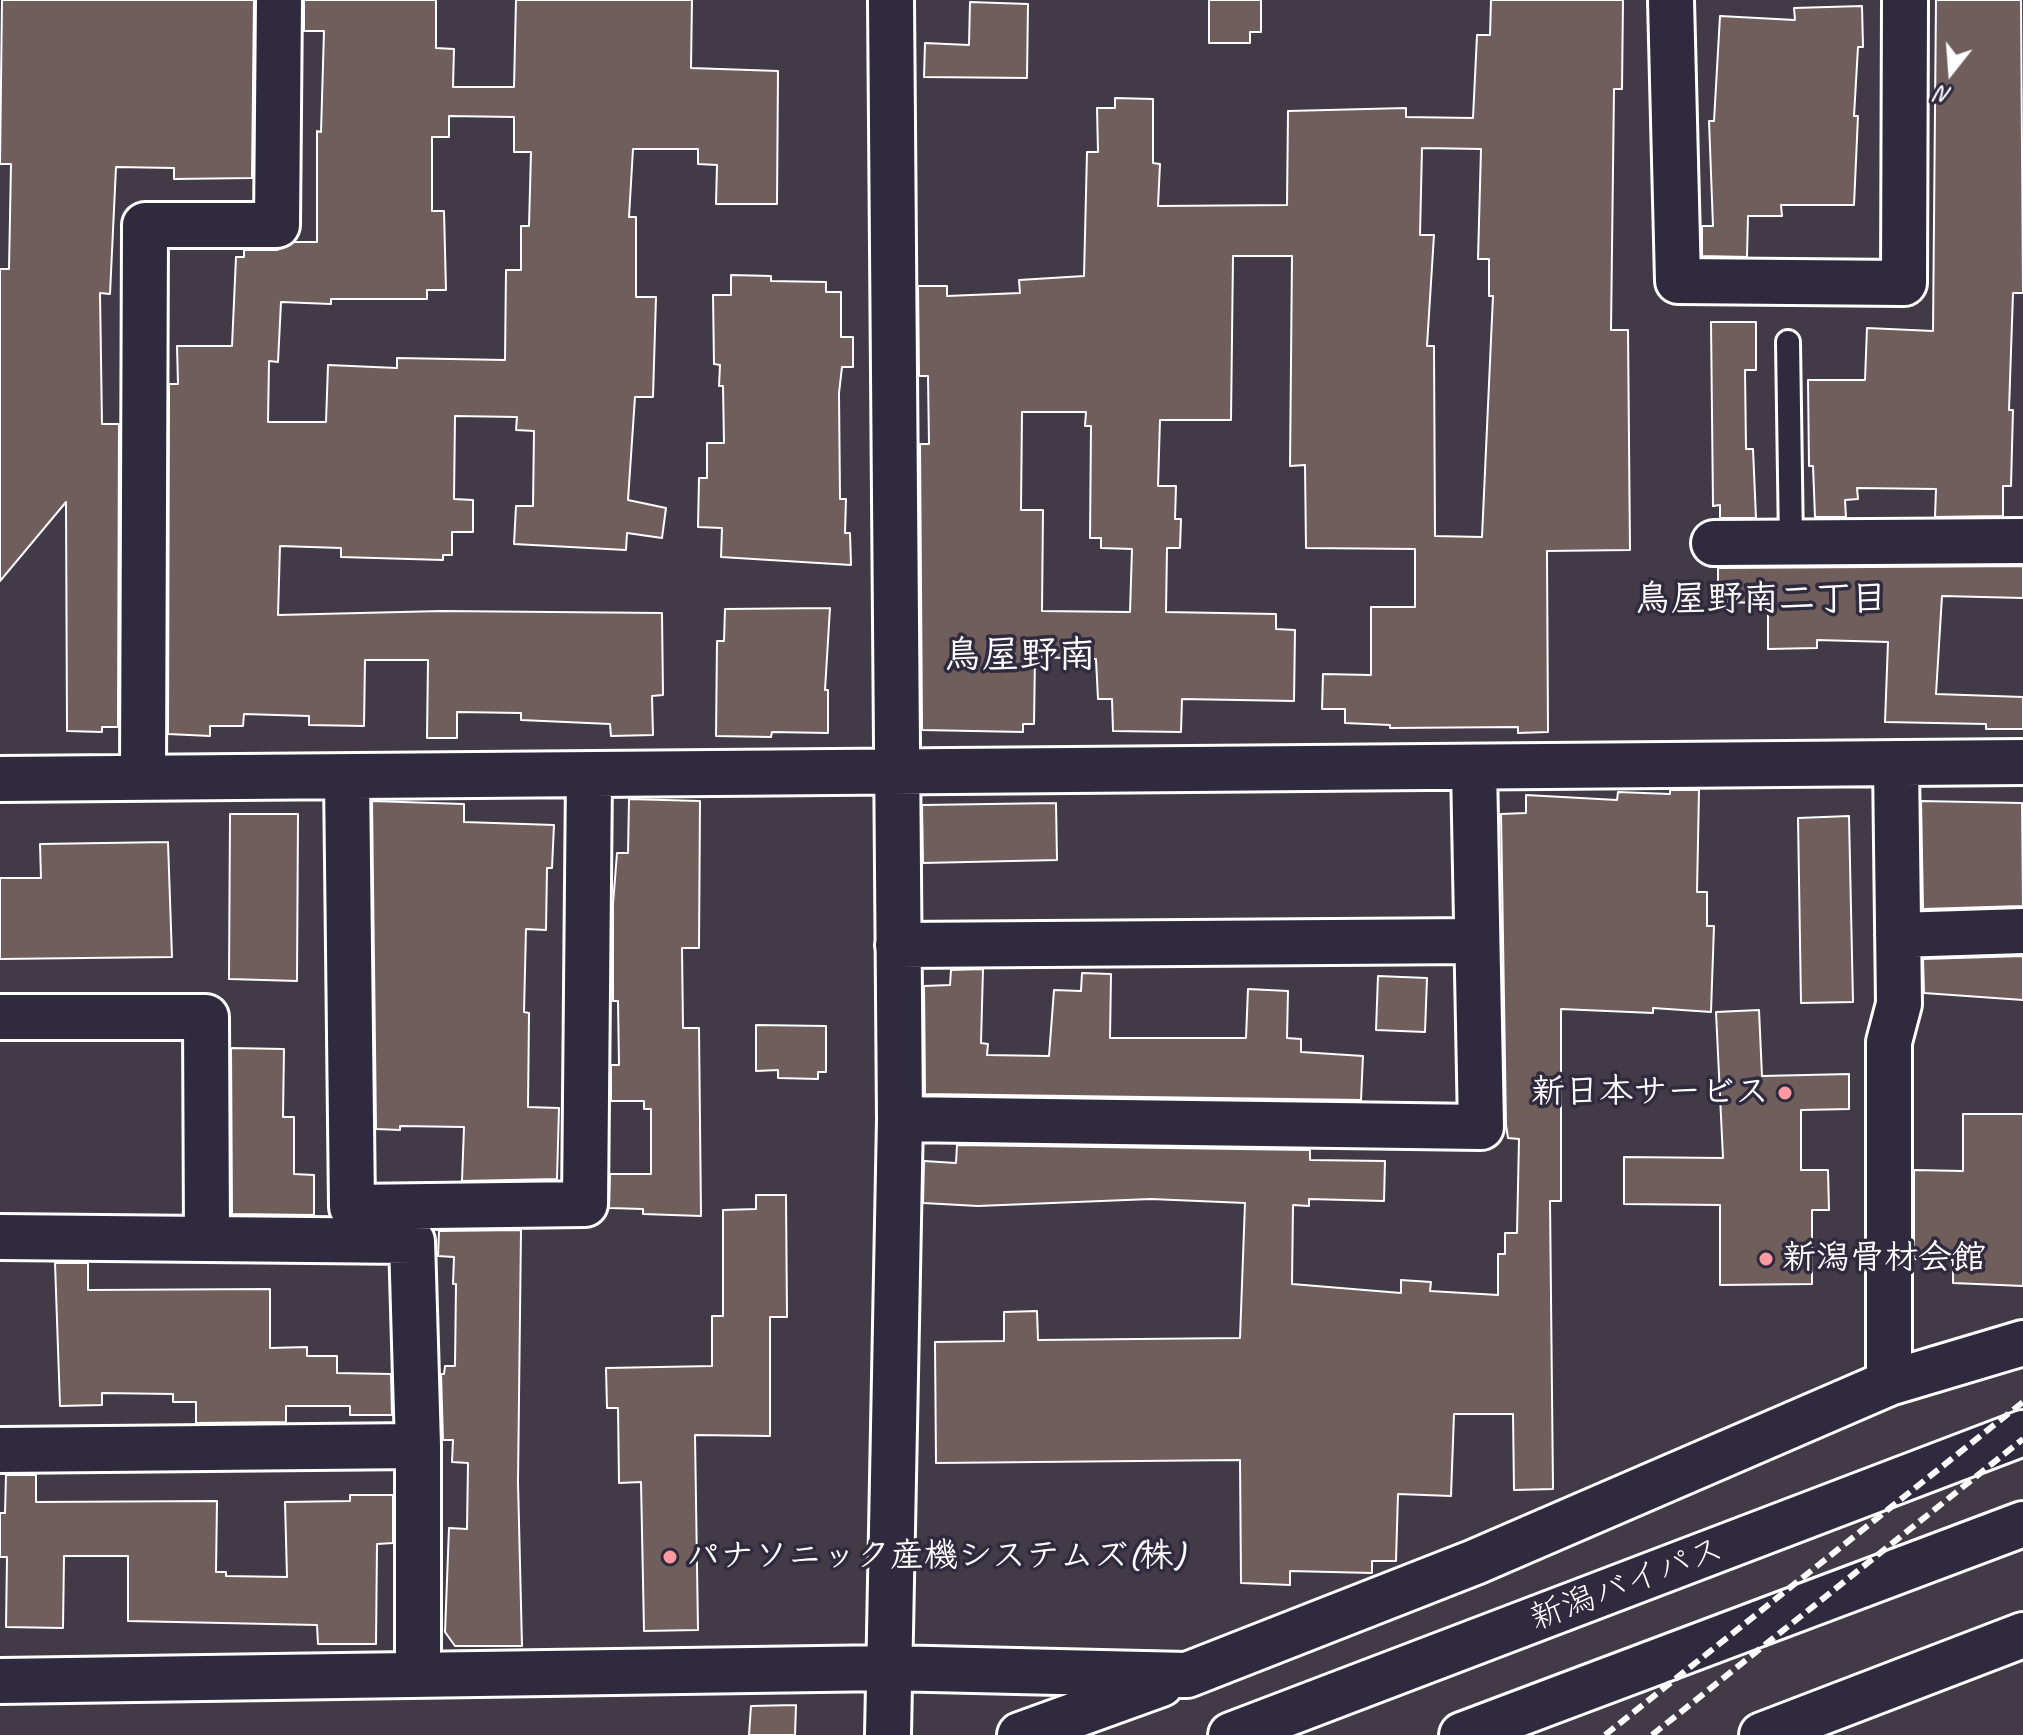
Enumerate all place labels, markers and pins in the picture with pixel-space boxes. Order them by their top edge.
place label: 新日本サービス [1531,1073,1769,1113]
marker: 新日本サービス [1776,1084,1794,1102]
place label: 新潟骨材会館 [1782,1239,1986,1279]
marker: 新潟骨材会館 [1757,1250,1775,1268]
place label: パナソニック産機システムズ(株) [686,1537,1184,1577]
marker: パナソニック産機システムズ(株) [661,1548,679,1566]

